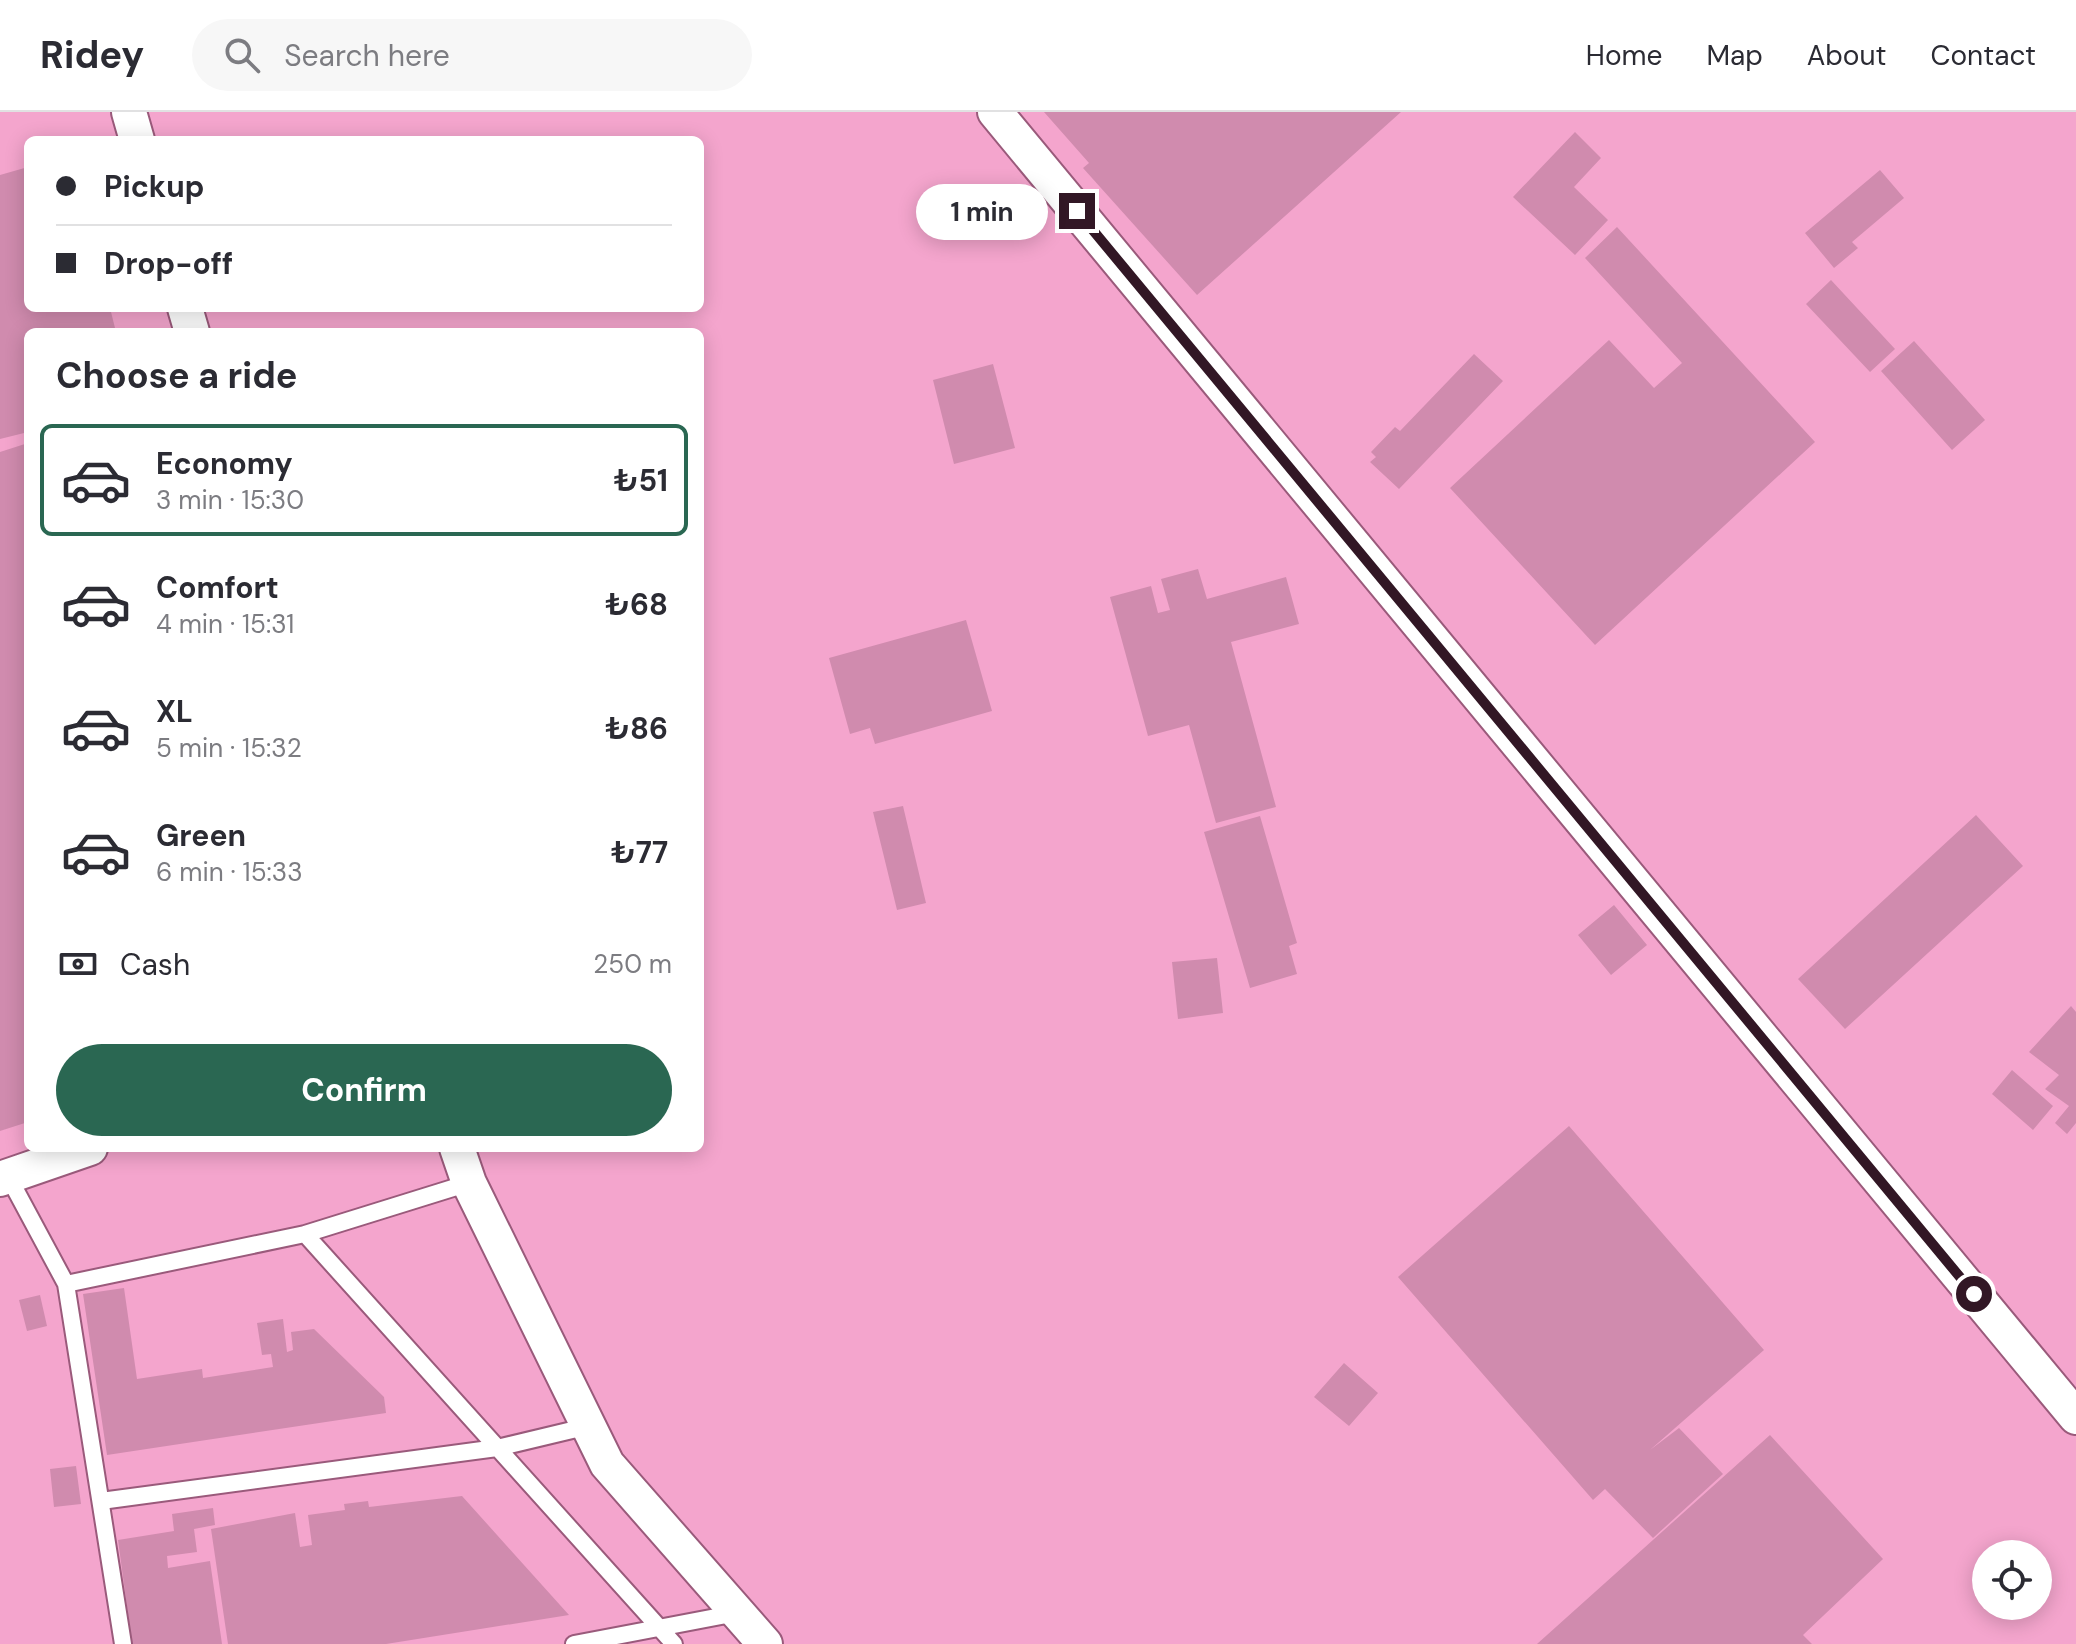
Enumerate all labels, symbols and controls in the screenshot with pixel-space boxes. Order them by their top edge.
search box [192,19,752,91]
text: Ridey [40,30,144,80]
icon: search [220,33,264,77]
text: Search here [284,36,450,75]
text: Home [1586,37,1662,74]
text: Map [1706,37,1763,74]
text: About [1807,37,1886,74]
text: Contact [1930,37,2036,74]
text: Pickup [104,167,204,206]
callout: 1 min [917,183,1049,239]
route end [1059,193,1095,229]
text: 1 min [950,195,1014,229]
text: Drop-off [104,244,233,283]
text: Choose a ride [56,352,297,399]
icon: car [60,444,132,516]
text: Economy [156,444,293,483]
text: ₺51 [614,461,668,500]
text: 3 min · 15:30 [156,483,304,517]
icon: car [60,568,132,640]
text: Comfort [156,568,279,607]
text: ₺68 [605,585,668,624]
text: 4 min · 15:31 [156,607,294,641]
icon: car [60,692,132,764]
text: XL [156,692,193,731]
text: ₺86 [605,709,668,748]
text: 5 min · 15:32 [156,731,302,765]
icon: car [60,816,132,888]
text: Green [156,816,246,855]
text: ₺77 [611,833,668,872]
text: 6 min · 15:33 [156,855,303,889]
icon: cash [56,942,100,986]
text: Cash [120,945,190,984]
text: 250 m [593,947,672,981]
button: Confirm [56,1044,672,1136]
route start [1956,1276,1992,1312]
map controls [1972,1540,2052,1620]
button: locate [1972,1540,2052,1620]

